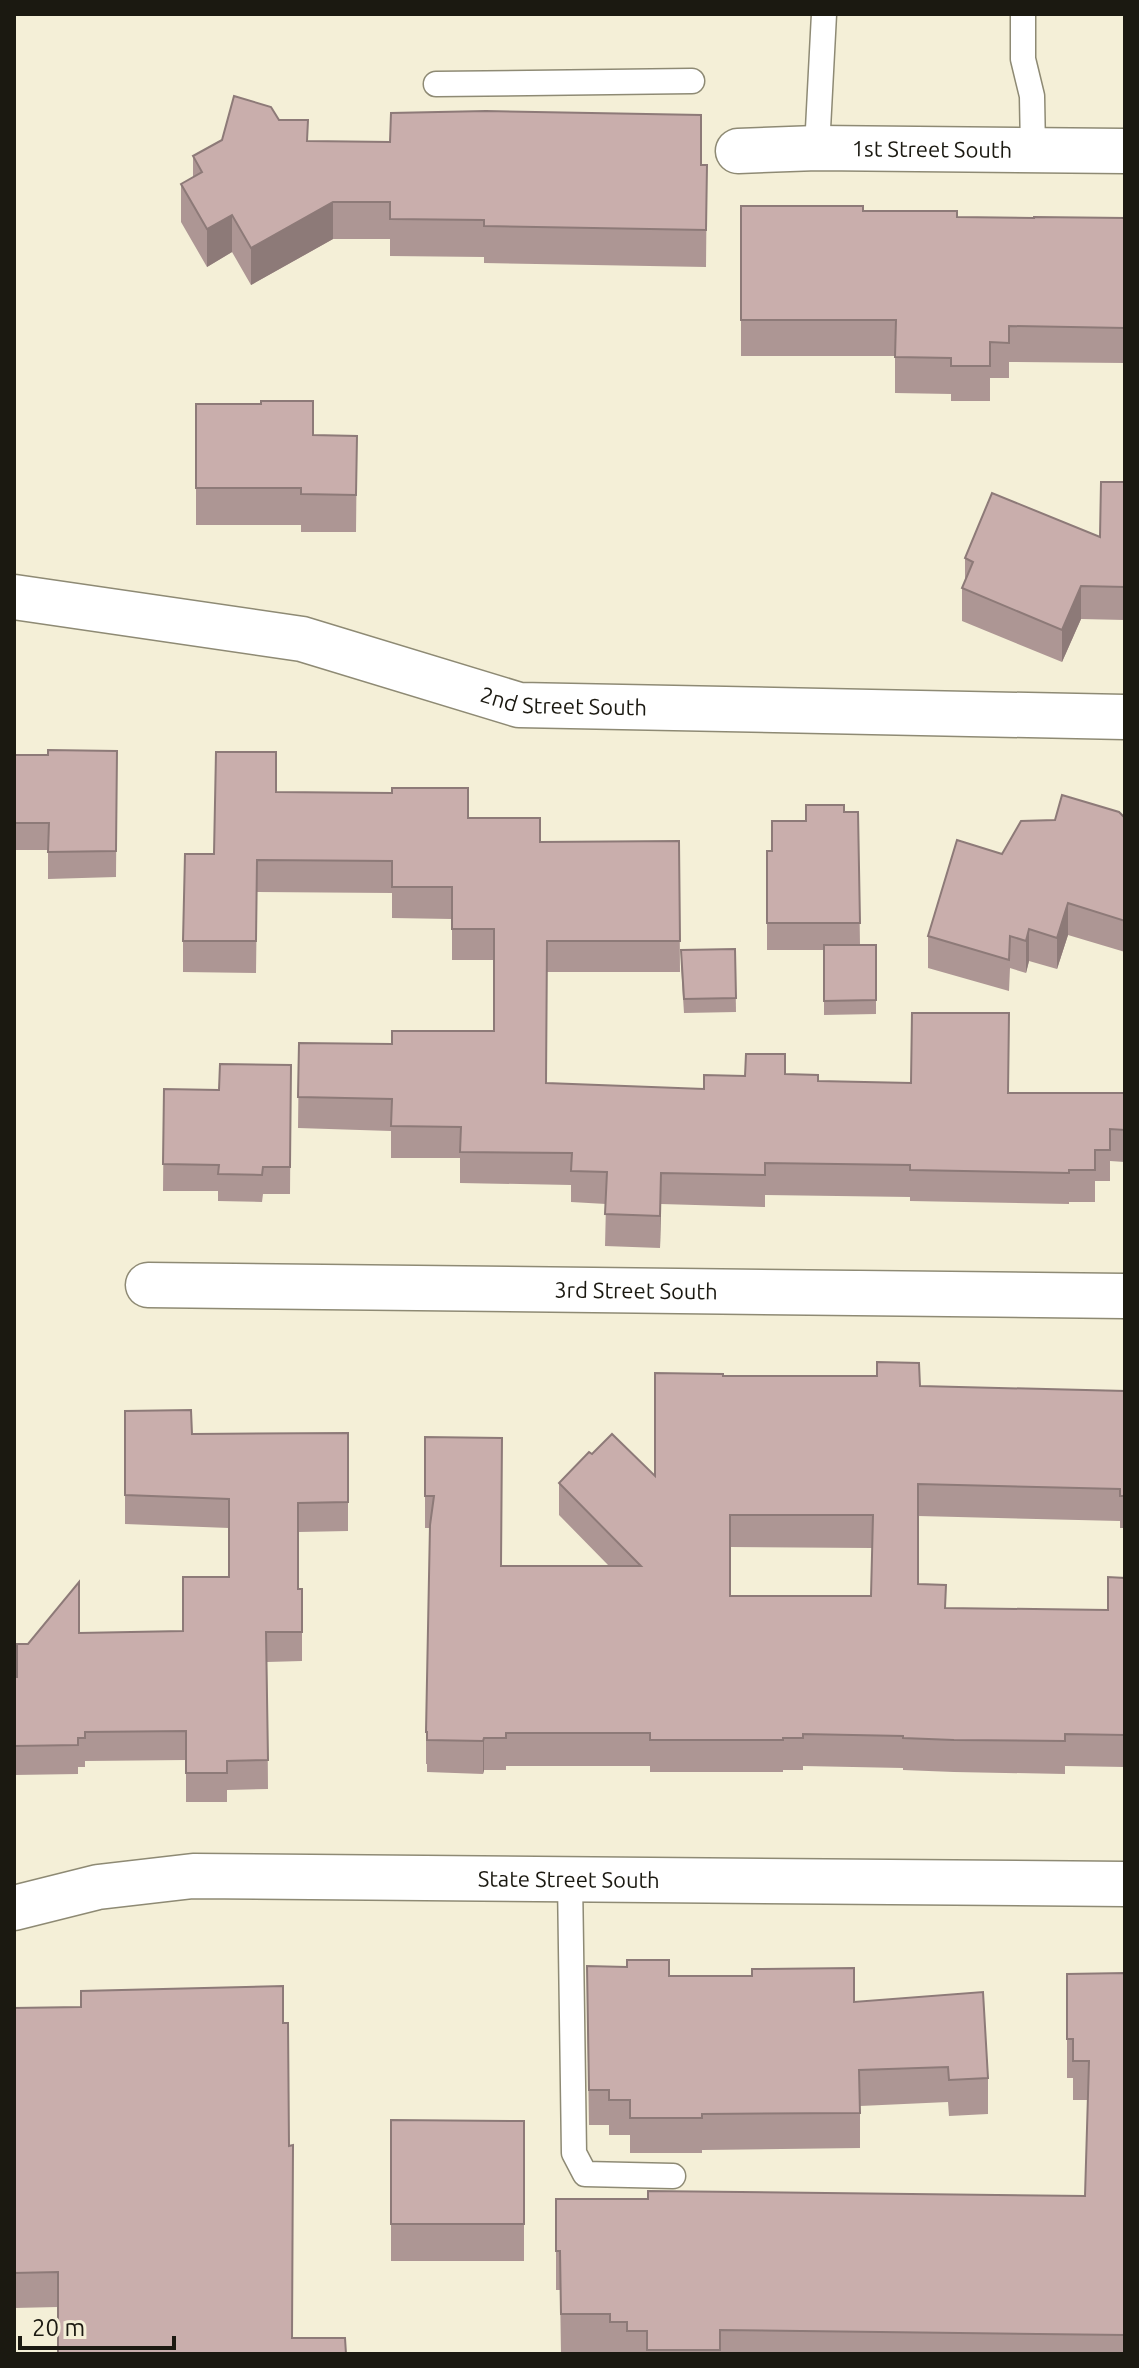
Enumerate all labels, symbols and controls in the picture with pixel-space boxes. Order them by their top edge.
street label: 1st Street South [852,135,1012,162]
street label: 2nd Street South [478,681,647,720]
street label: 3rd Street South [554,1277,718,1303]
street label: State Street South [478,1865,660,1892]
scale bar [20,2300,174,2350]
text: 20 m [32,2314,85,2341]

